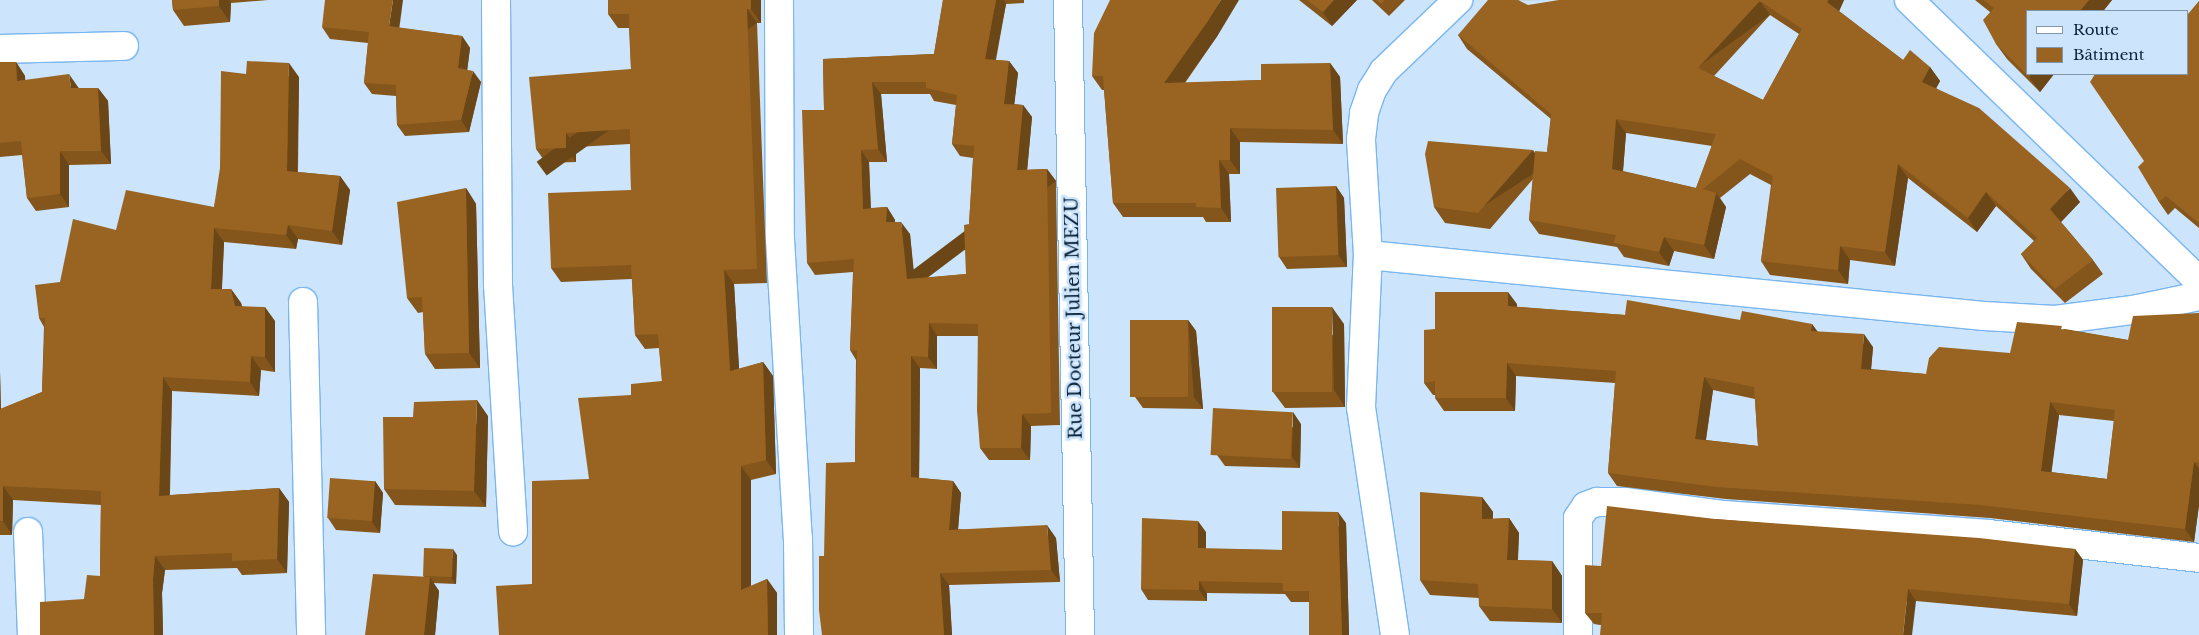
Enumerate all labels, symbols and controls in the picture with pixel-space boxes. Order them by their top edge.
legend [2026,10,2189,75]
text: Route [2073,20,2119,39]
text: Bâtiment [2073,45,2144,64]
street label: Rue Docteur Julien MEZU [1061,196,1087,440]

